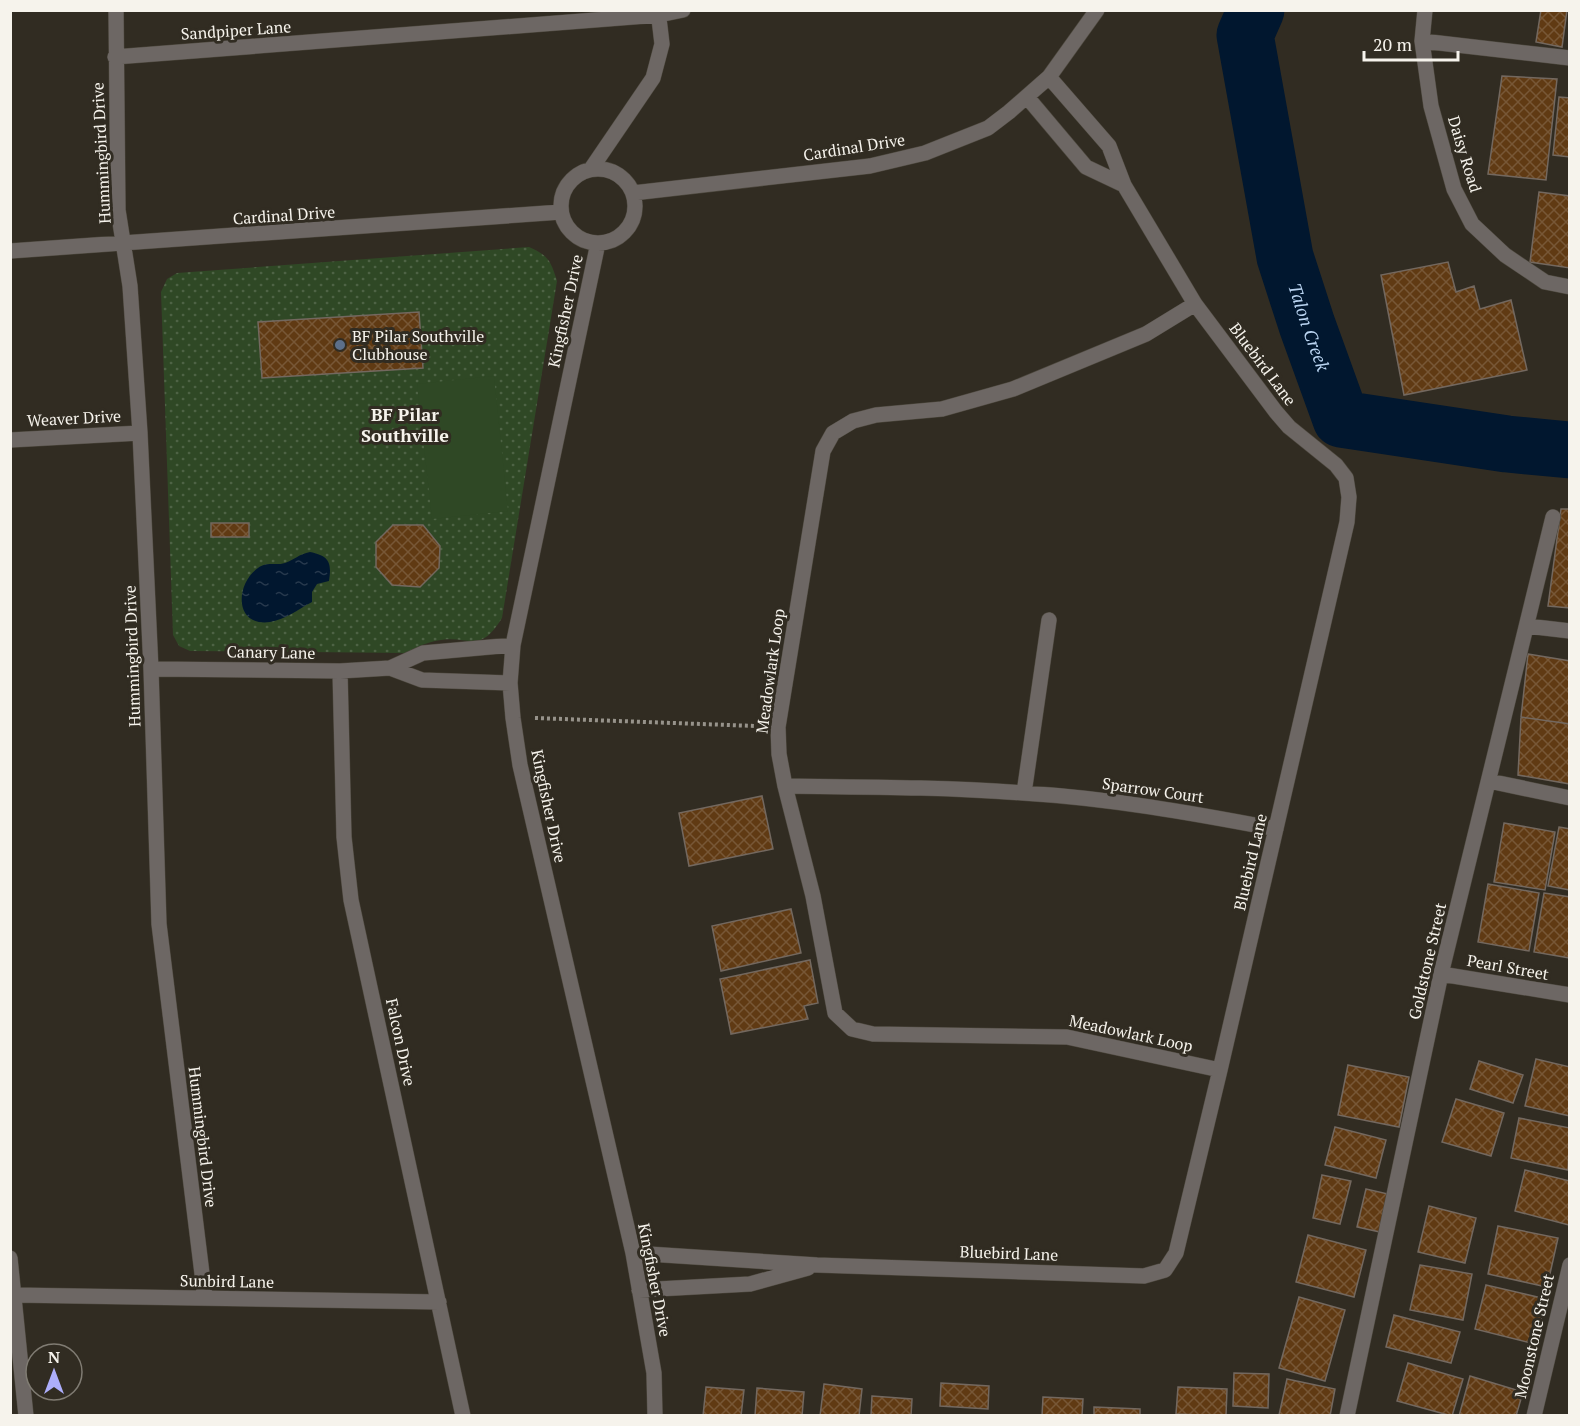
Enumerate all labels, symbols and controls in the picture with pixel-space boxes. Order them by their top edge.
street label: Sandpiper Lane [180,15,292,45]
scale bar [1364,24,1458,62]
text: 20 m [1373,32,1413,56]
street label: Hummingbird Drive [86,82,116,224]
street label: Daisy Road [1443,113,1487,195]
street label: Cardinal Drive [802,128,906,166]
street label: Cardinal Drive [232,200,336,230]
street label: Kingfisher Drive [542,252,588,370]
water label: Talon Creek [1283,280,1336,375]
street label: Bluebird Lane [1224,318,1302,410]
place label: BF Pilar Southville Clubhouse [352,325,484,365]
marker: BF Pilar Southville Clubhouse [333,338,347,352]
district label: BF Pilar Southville [361,402,449,447]
street label: Weaver Drive [26,405,122,431]
street label: Hummingbird Drive [119,585,145,727]
street label: Meadowlark Loop [750,607,790,735]
street label: Canary Lane [226,640,316,664]
street label: Kingfisher Drive [526,747,572,865]
street label: Sparrow Court [1101,772,1205,808]
street label: Bluebird Lane [1228,811,1272,913]
street label: Goldstone Street [1403,900,1451,1022]
street label: Pearl Street [1465,949,1551,985]
street label: Falcon Drive [381,996,421,1088]
street label: Meadowlark Loop [1067,1009,1195,1057]
street label: Hummingbird Drive [183,1065,223,1209]
street label: Kingfisher Drive [633,1221,677,1339]
street label: Bluebird Lane [959,1240,1059,1266]
street label: Sunbird Lane [180,1269,274,1293]
street label: Moonstone Street [1509,1272,1559,1400]
north arrow [24,1342,84,1402]
text: N [48,1346,60,1368]

